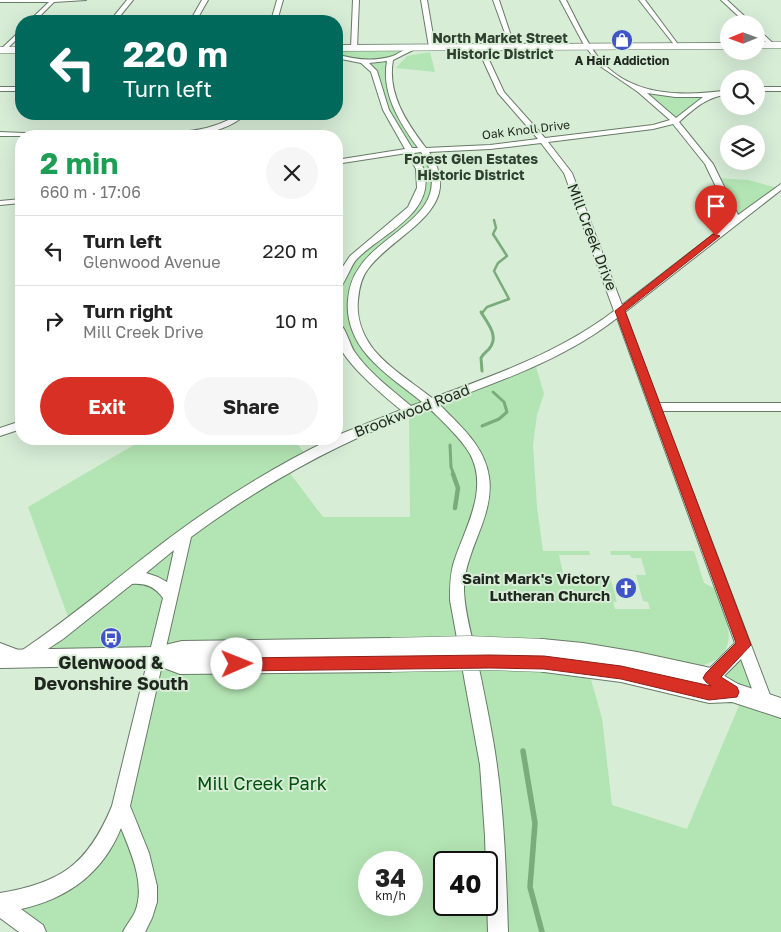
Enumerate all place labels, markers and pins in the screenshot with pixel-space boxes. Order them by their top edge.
shop icon: A Hair Addiction [610,28,634,52]
place label: A Hair Addiction [575,53,669,68]
pin [695,185,737,236]
place label: Saint Mark's Victory Lutheran Church [462,569,610,604]
church icon: Saint Mark's Victory Lutheran Church [614,576,638,600]
bus stop icon: Glenwood & Devonshire South [99,626,123,650]
place label: Glenwood & Devonshire South [34,651,188,694]

